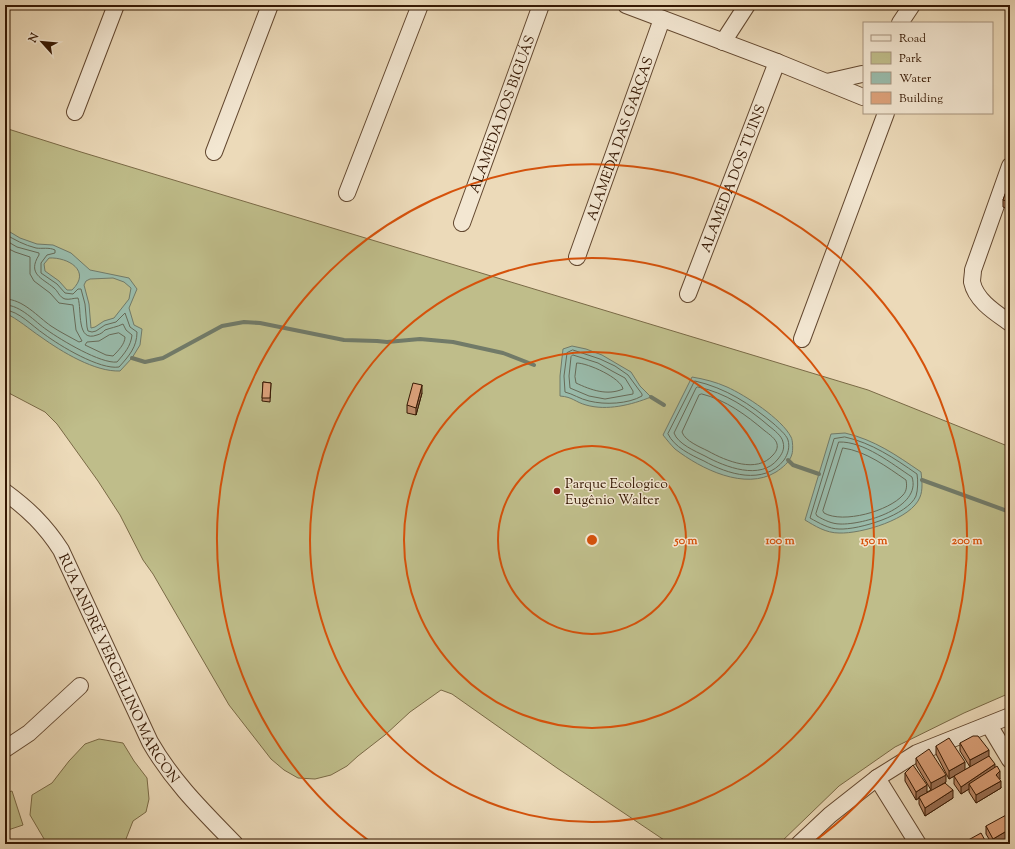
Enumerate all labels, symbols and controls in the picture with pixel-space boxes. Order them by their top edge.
north arrow [22,22,62,62]
legend [863,22,993,114]
text: N [24,30,43,46]
text: Road [899,30,926,48]
street label: ALAMEDA DOS BIGUÁS [466,33,541,196]
text: Park [899,50,922,68]
street label: ALAMEDA DAS GARÇAS [583,54,660,224]
text: Water [899,70,932,88]
text: Building [899,90,943,108]
street label: ALAMEDA DOS TUINS [697,102,772,256]
place label: Parque Ecologico Eugênio Walter [565,475,668,511]
marker: Parque Ecologico Eugênio Walter [552,486,562,496]
text: 50 m [674,532,698,550]
text: 100 m [764,532,795,550]
text: 150 m [859,532,888,550]
text: 200 m [952,532,982,550]
centre of rings [585,533,599,547]
street label: RUA ANDRÉ VERCELLINO MARCON [52,551,183,788]

